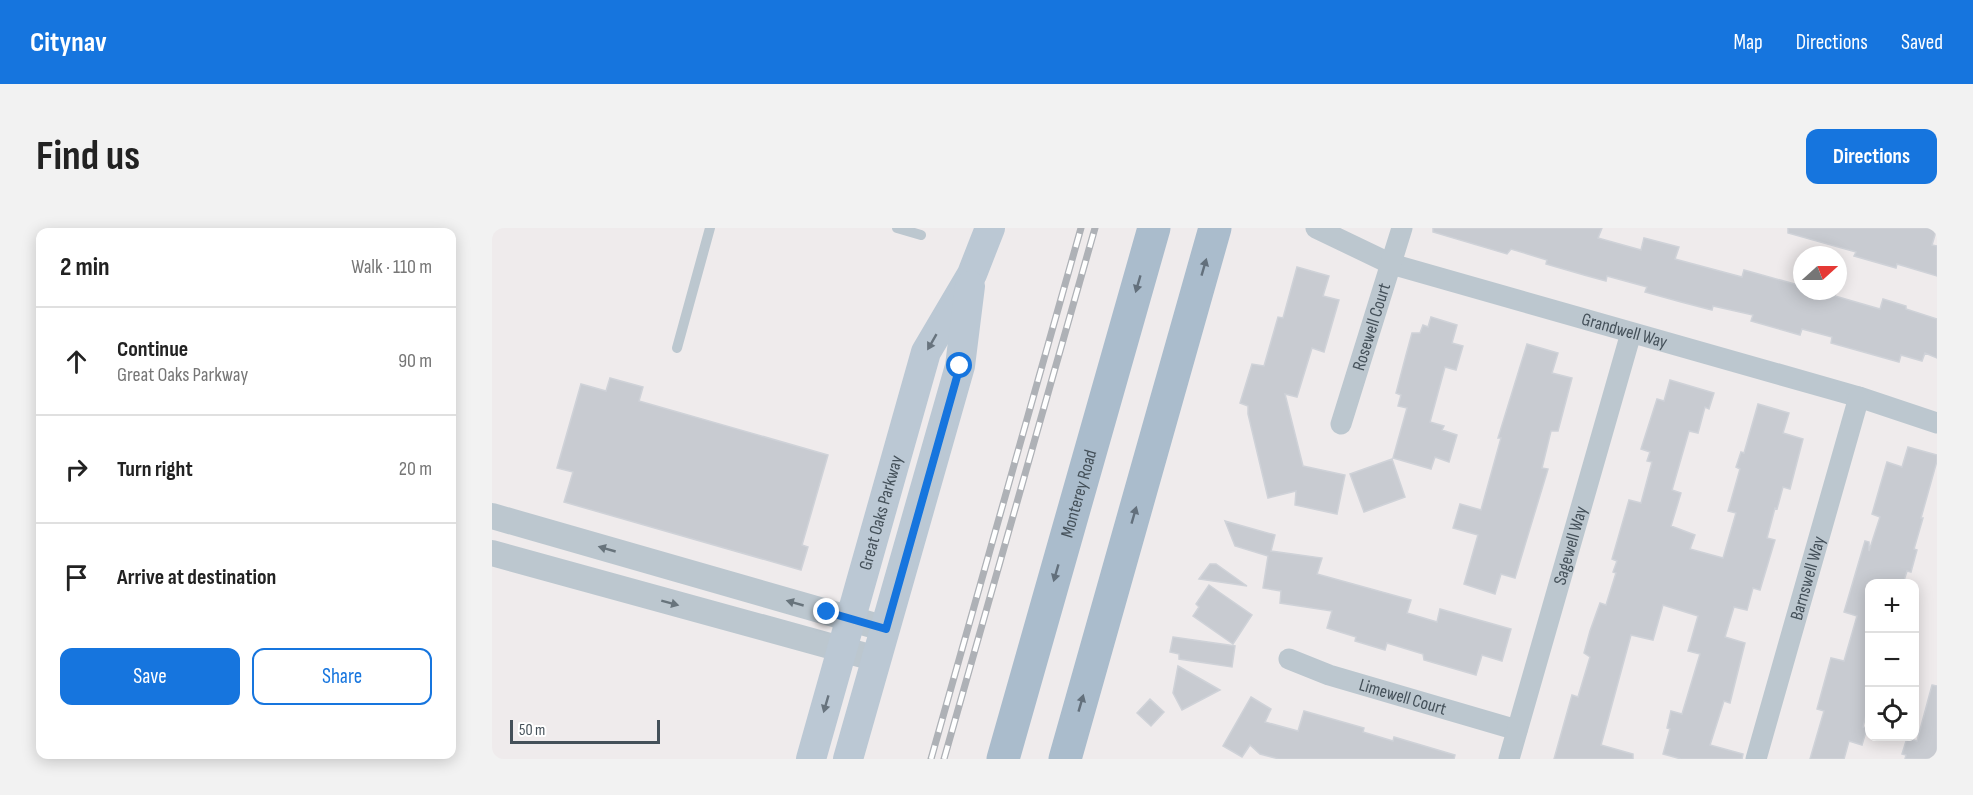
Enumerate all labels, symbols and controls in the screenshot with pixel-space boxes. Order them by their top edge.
text: Citynav [30,26,107,59]
text: Map [1733,30,1763,55]
text: Directions [1796,30,1868,55]
text: Saved [1901,30,1943,55]
button: Directions [1806,129,1937,184]
text: Find us [36,131,140,182]
north arrow [1793,246,1847,300]
text: 2 min [60,252,110,283]
text: Walk · 110 m [351,255,432,279]
one-way arrow [1200,258,1209,276]
one-way arrow [1133,275,1142,293]
street label: Rosewell Court [1348,280,1395,373]
street label: Grandwell Way [1579,309,1670,353]
one-way arrow [926,334,937,350]
text: Continue [117,336,188,363]
icon: ahead [60,345,93,378]
text: 90 m [398,349,432,373]
route start [946,352,972,378]
text: Great Oaks Parkway [117,363,248,387]
street label: Monterey Road [1056,447,1101,540]
icon: right [60,453,93,486]
street label: Great Oaks Parkway [855,453,907,572]
text: Turn right [117,456,193,483]
text: 20 m [399,457,432,481]
street label: Sagewell Way [1549,504,1592,587]
one-way arrow [1130,506,1139,524]
street label: Barnswell Way [1786,534,1830,623]
one-way arrow [598,544,616,553]
icon: arrive [60,561,93,594]
text: Arrive at destination [117,564,276,591]
one-way arrow [1051,564,1060,582]
map controls [1865,579,1919,741]
button: + [1865,579,1919,633]
one-way arrow [786,597,804,607]
one-way arrow [660,598,679,608]
route end [813,598,839,624]
button: − [1865,633,1919,687]
button: Save [60,648,240,705]
button: Share [252,648,432,705]
street label: Limewell Court [1356,674,1449,720]
button: locate [1865,687,1919,741]
one-way arrow [1077,694,1086,712]
one-way arrow [821,695,831,714]
scale bar [510,717,660,744]
text: 50 m [519,721,545,740]

